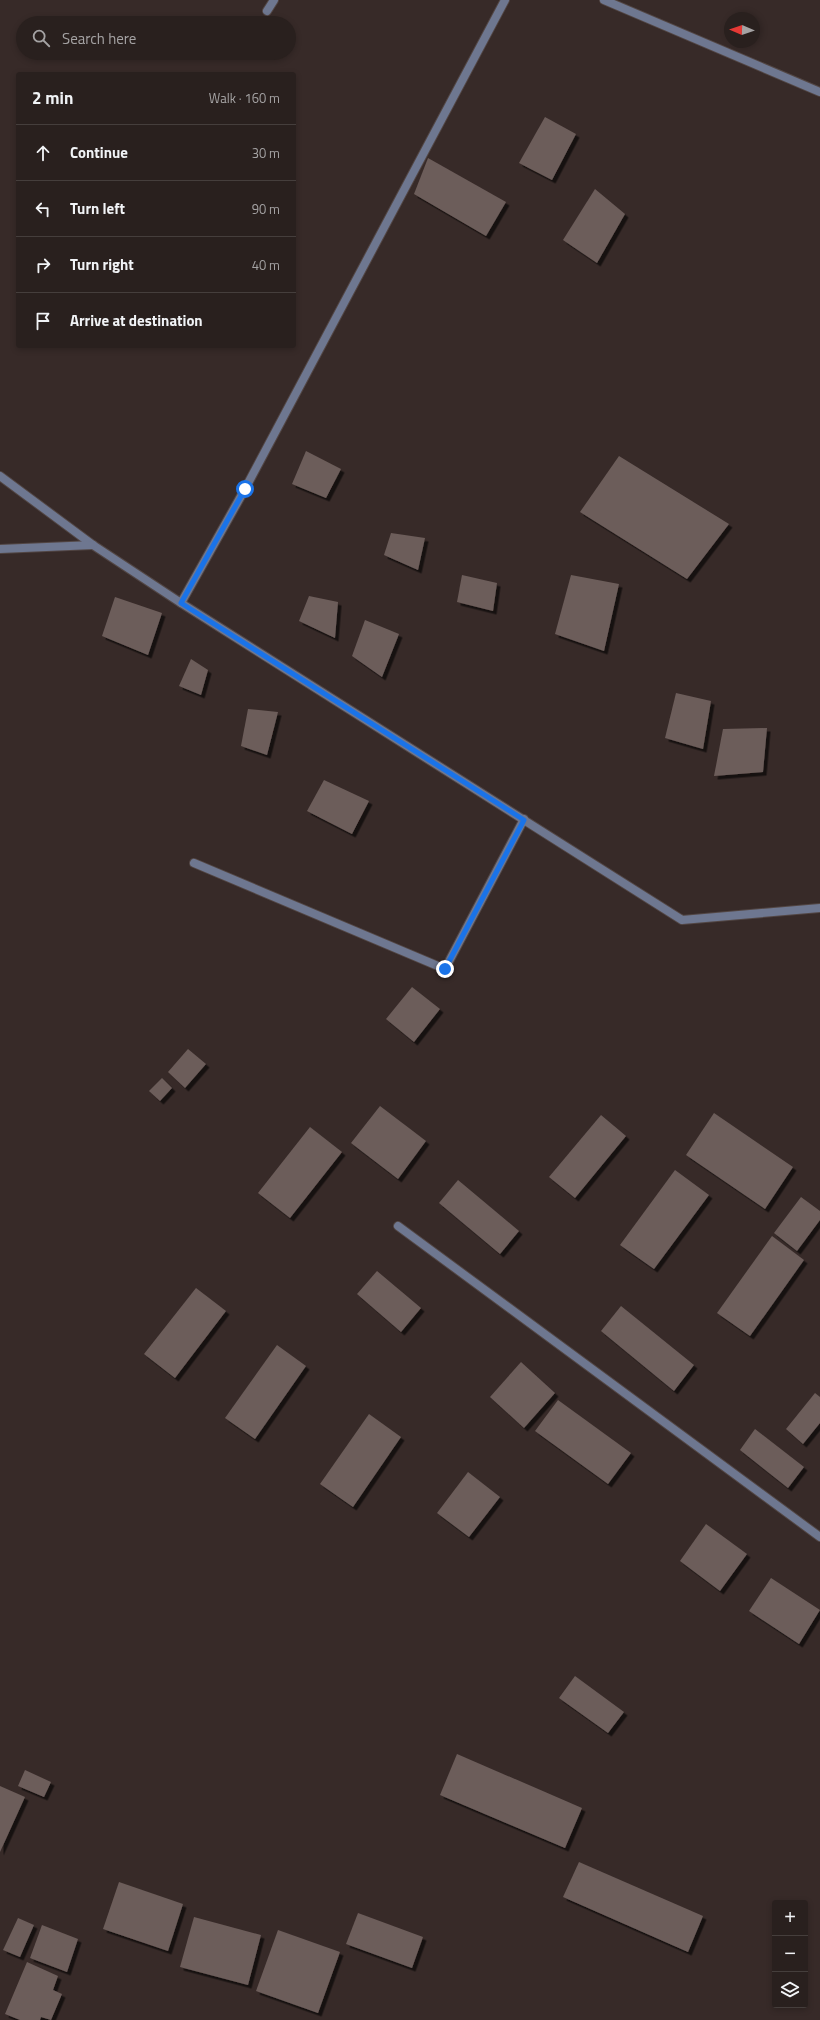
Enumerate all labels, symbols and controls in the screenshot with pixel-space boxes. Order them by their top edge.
north arrow [724,12,760,48]
search box [16,16,296,60]
icon: search [30,27,52,49]
text: Search here [62,27,136,50]
text: 2 min [32,85,73,111]
text: Walk · 160 m [209,88,280,108]
text: Continue [70,141,128,164]
icon: ahead [32,142,54,164]
text: 30 m [252,143,280,163]
text: Turn left [70,197,125,220]
icon: left [32,198,54,220]
text: 90 m [252,199,280,219]
text: Turn right [70,253,134,276]
icon: right [32,254,54,276]
text: 40 m [252,255,280,275]
text: Arrive at destination [70,309,203,332]
icon: arrive [32,310,54,332]
route start [236,480,254,498]
route end [436,960,454,978]
map controls [772,1900,808,2008]
button: + [772,1900,808,1936]
button: − [772,1936,808,1972]
button: layers [772,1972,808,2008]

